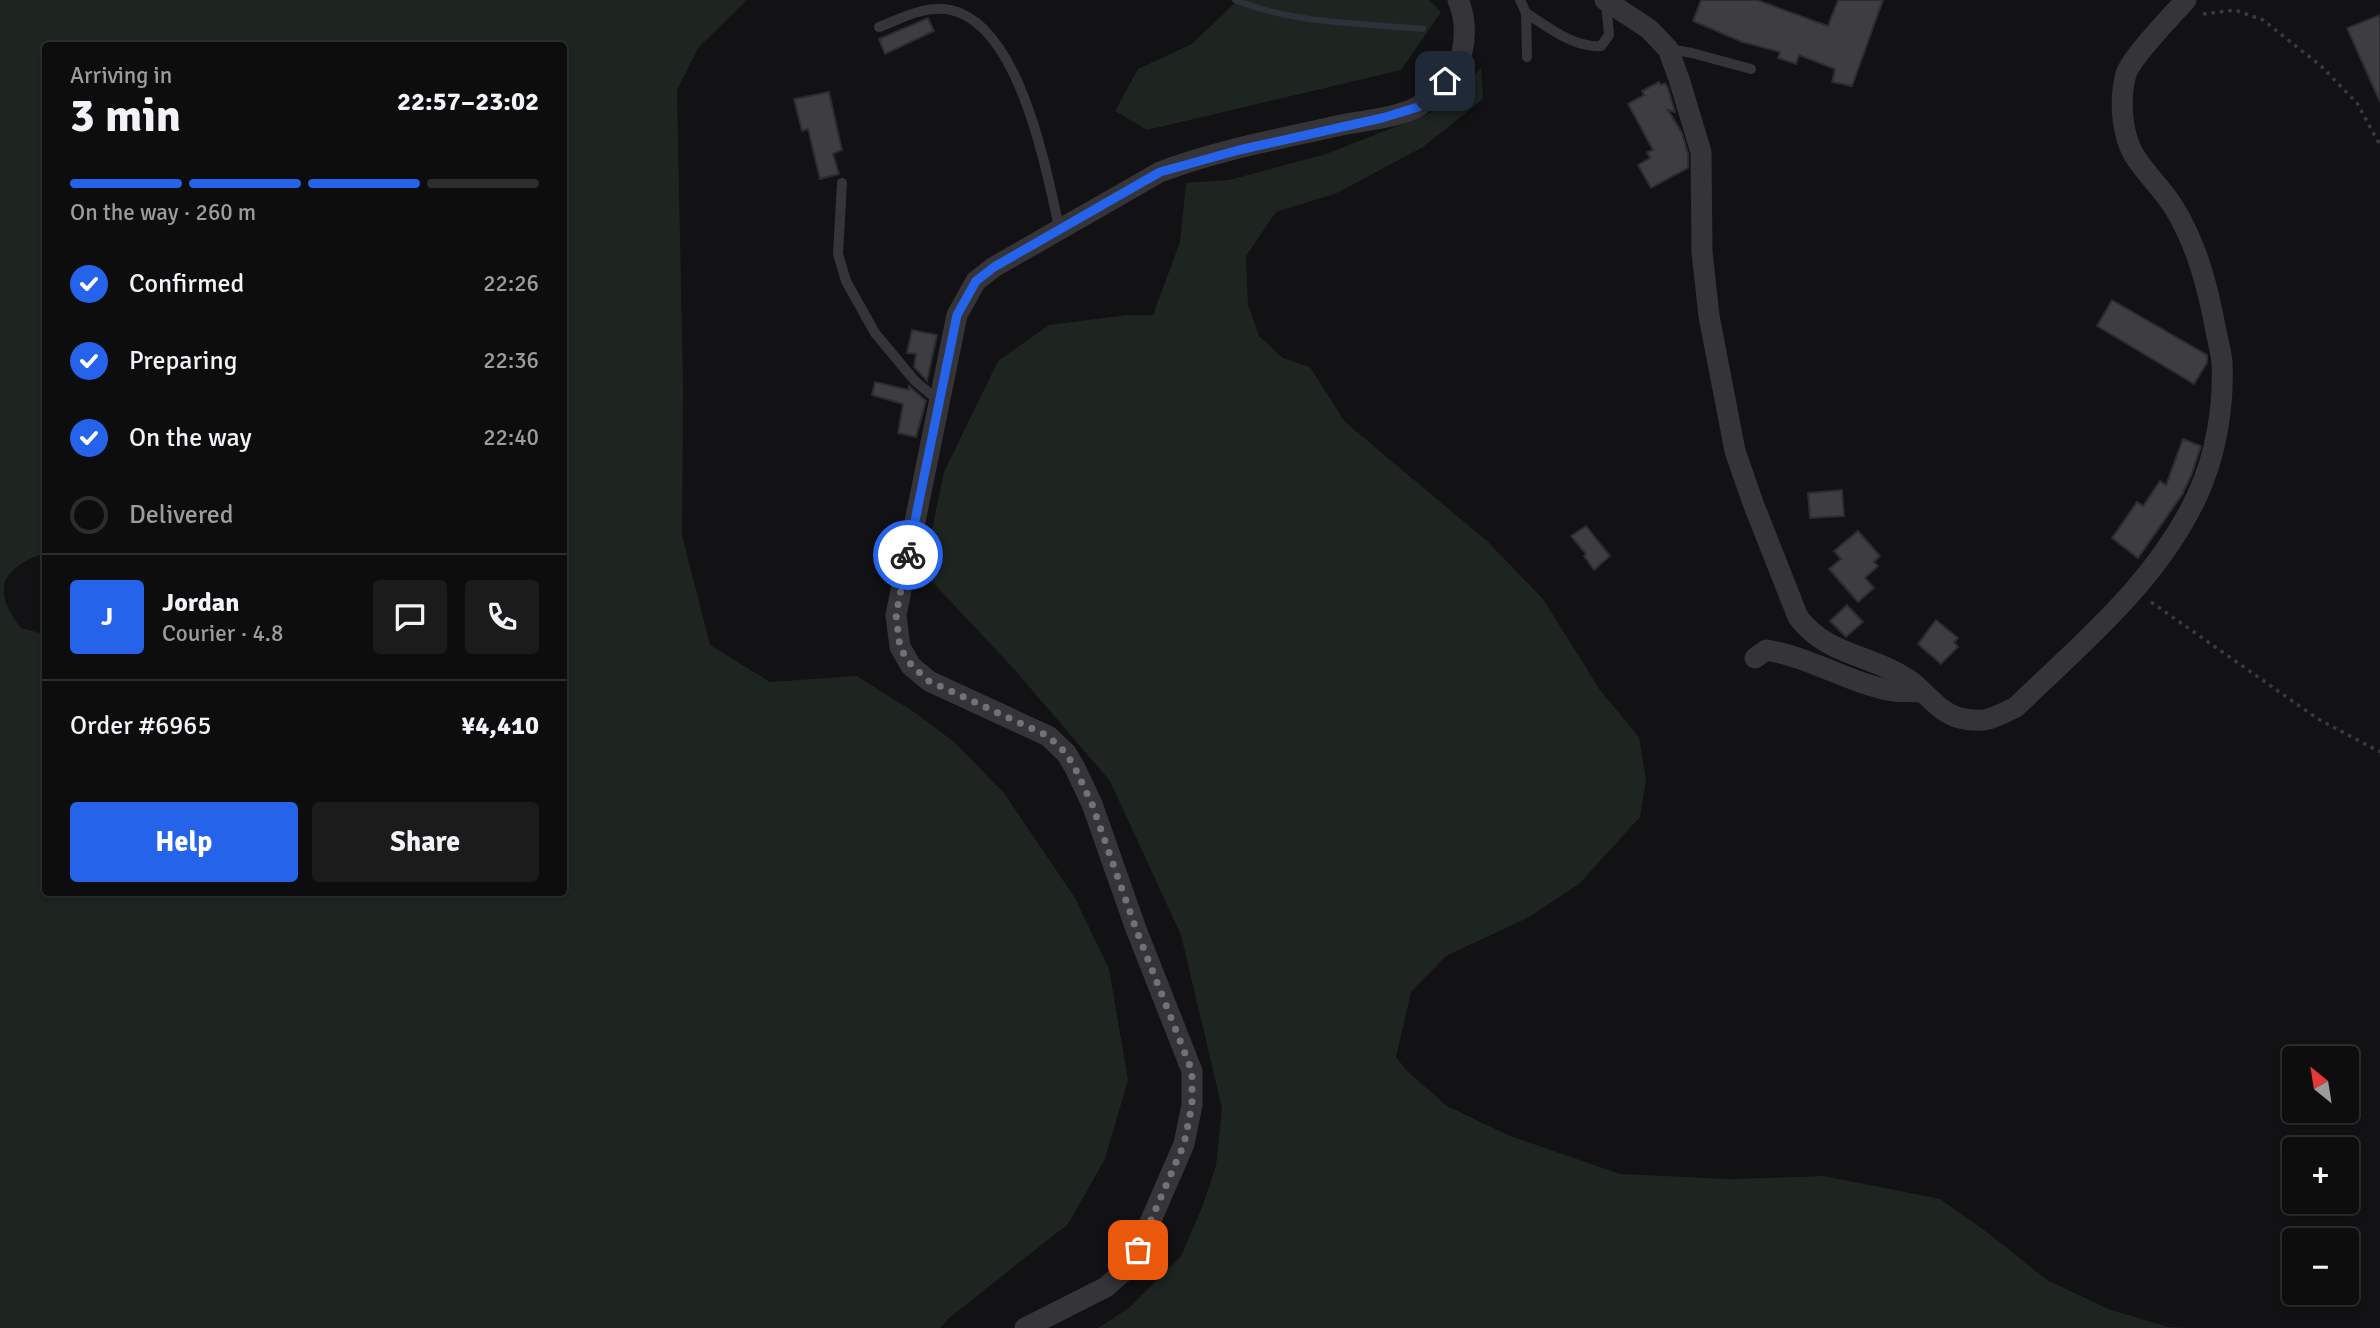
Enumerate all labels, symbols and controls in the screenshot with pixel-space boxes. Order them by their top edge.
pin [1415,51,1475,111]
text: Arriving in [70,61,172,90]
icon: home [1426,62,1464,100]
text: 22:57–23:02 [397,86,539,118]
text: 3 min [70,88,181,144]
text: On the way · 260 m [70,198,256,227]
icon: check [70,265,108,303]
text: Confirmed [129,268,244,300]
text: 22:26 [483,269,539,298]
icon: check [70,342,108,380]
text: Preparing [129,345,237,377]
text: 22:36 [483,346,539,375]
icon: check [70,419,108,457]
text: On the way [129,422,252,454]
text: 22:40 [483,423,539,452]
text: Delivered [129,499,234,531]
courier [873,520,943,590]
icon: bike [889,536,927,574]
button: chat [373,580,447,654]
button: phone [465,580,539,654]
text: Jordan [162,587,239,619]
text: J [101,601,113,633]
text: Courier · 4.8 [162,619,283,648]
text: Order #6965 [70,710,211,742]
text: ¥4,410 [461,710,539,742]
button: Help [70,802,298,882]
button: Share [312,802,539,882]
north arrow [2282,1046,2359,1124]
map controls [2282,1046,2359,1305]
button: + [2282,1137,2359,1214]
pin [1108,1220,1168,1280]
button: − [2282,1228,2359,1305]
icon: bag [1119,1231,1157,1269]

